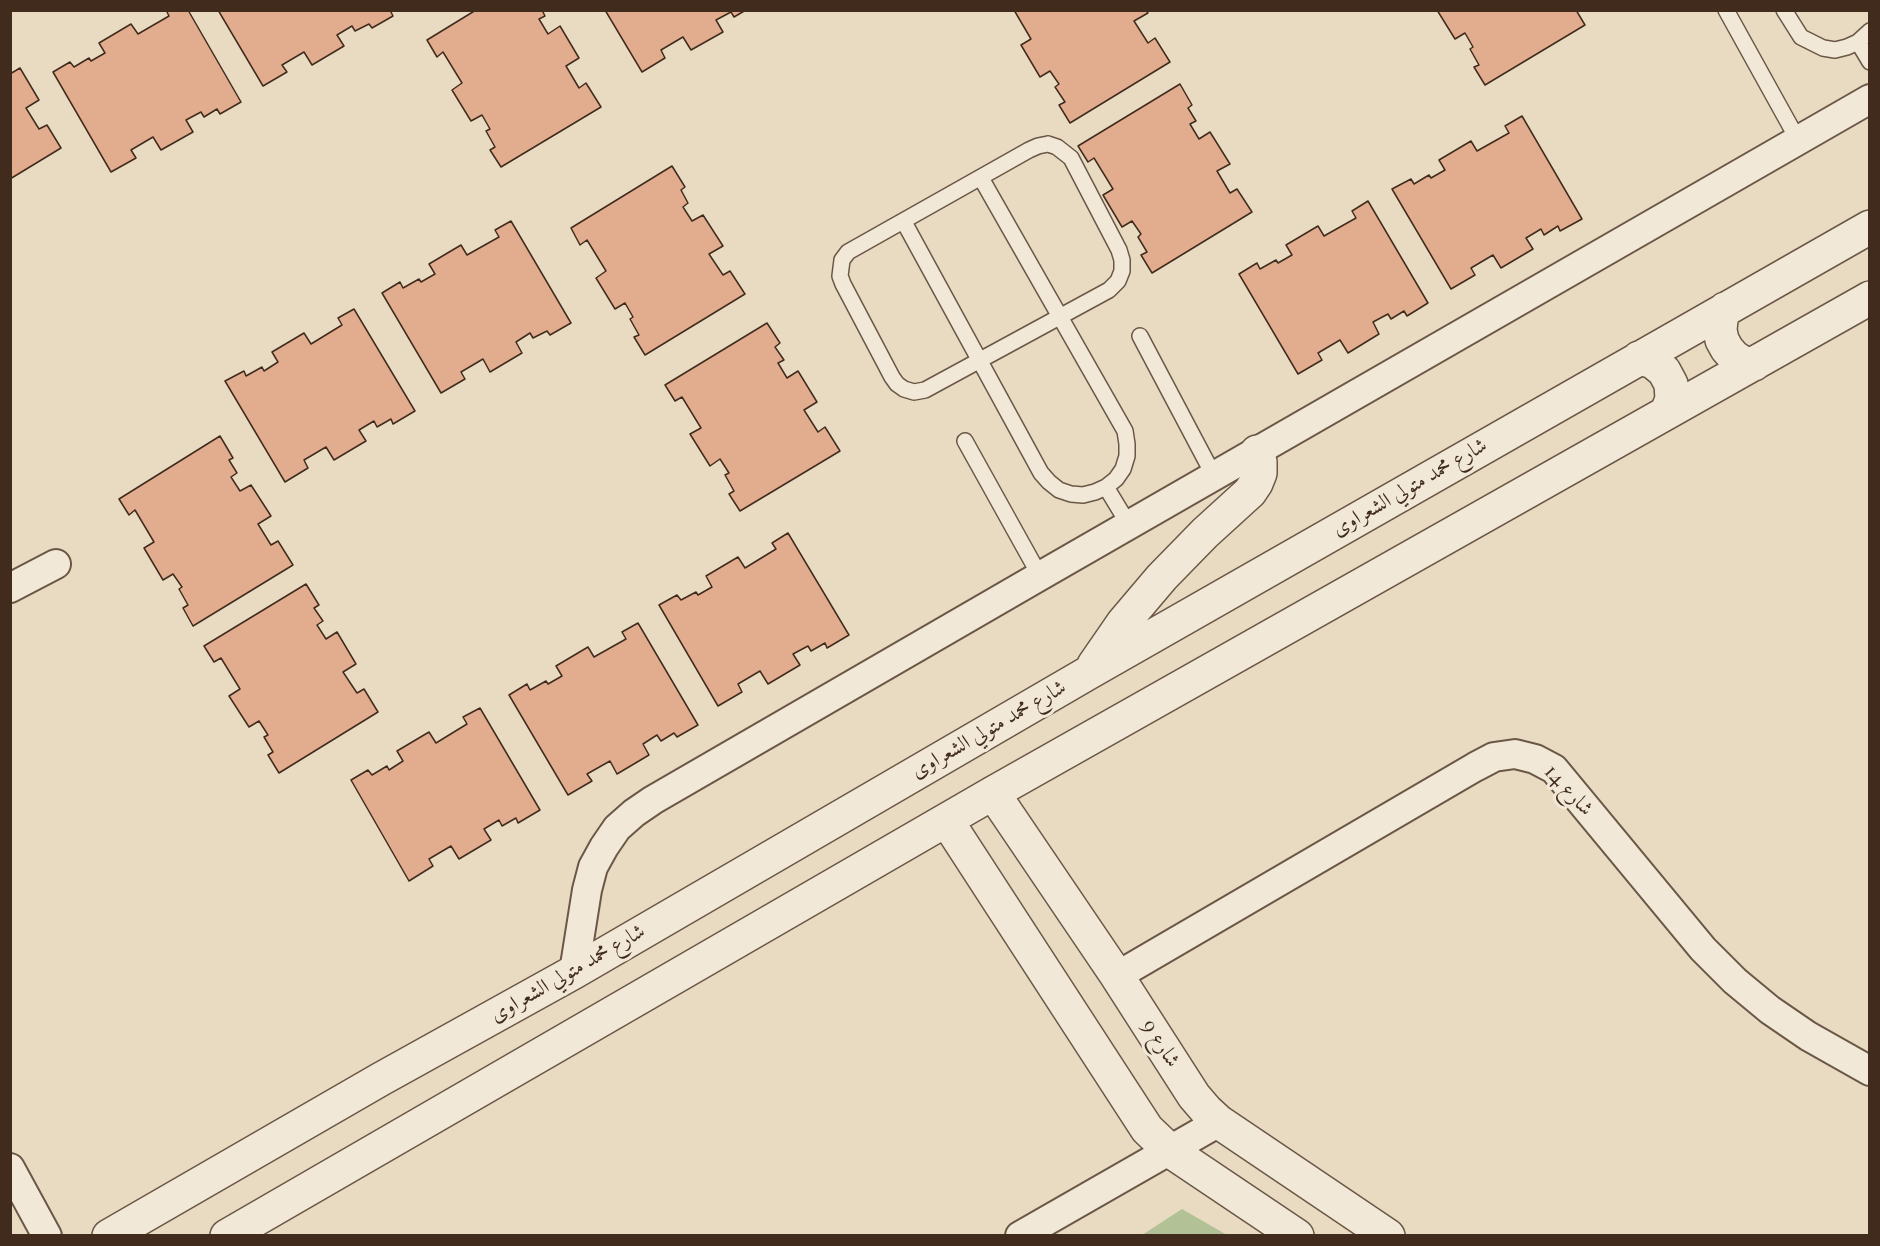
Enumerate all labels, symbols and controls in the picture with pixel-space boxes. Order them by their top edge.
street label: شارع محمد متولي الشعراوى [1328,433,1492,543]
street label: شارع محمد متولي الشعراوى [907,675,1071,785]
street label: شارع 14 [1538,760,1598,822]
street label: شارع محمد متولي الشعراوى [486,919,650,1029]
street label: شارع 9 [1135,1015,1185,1073]

